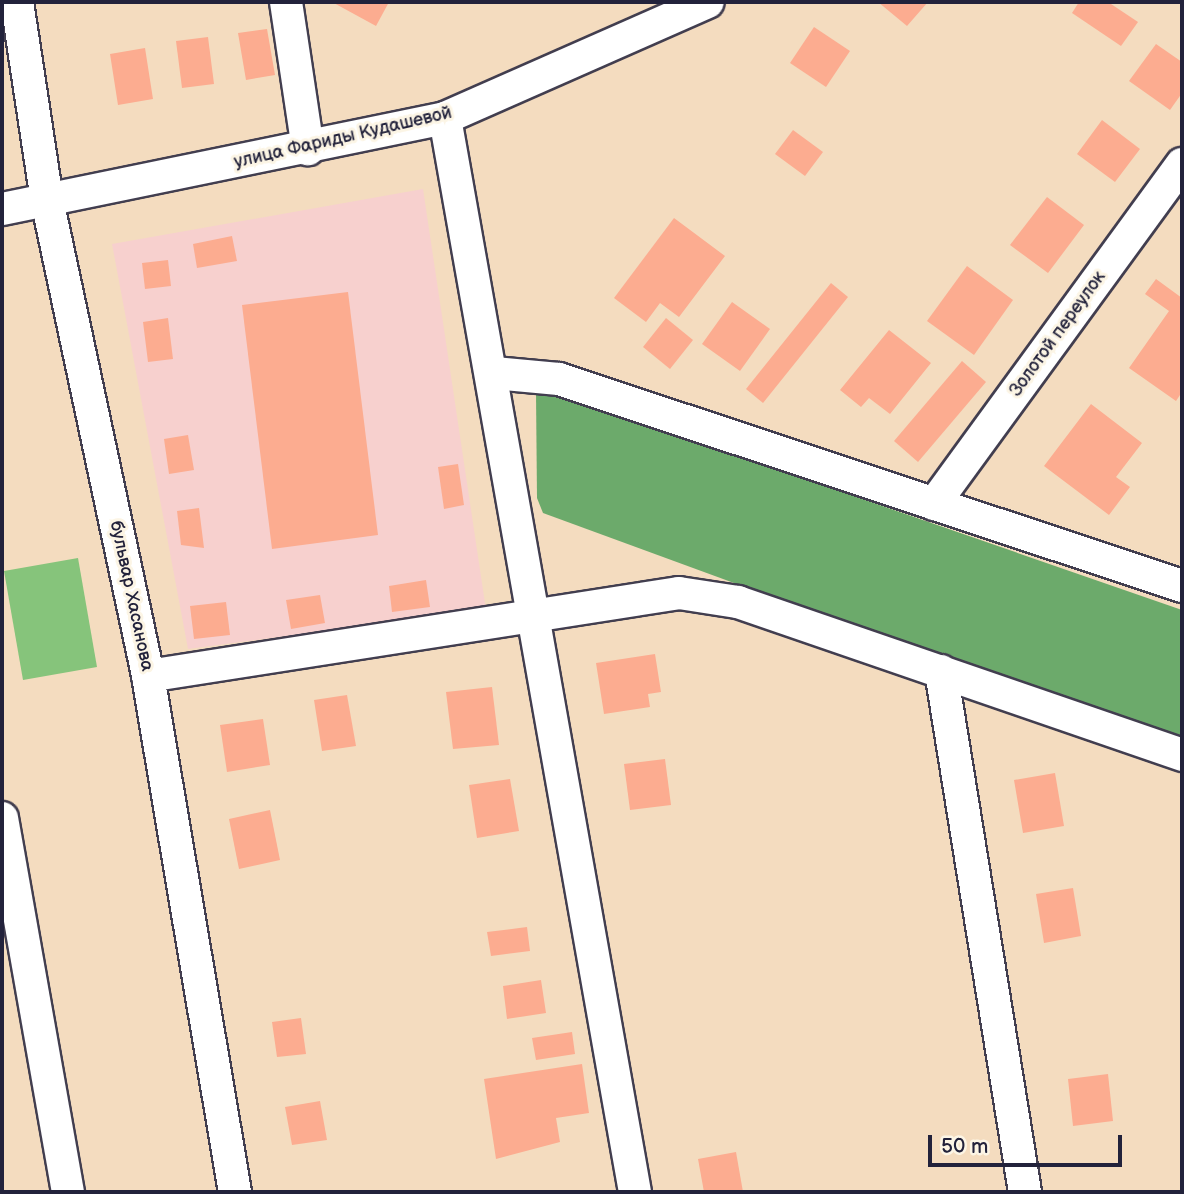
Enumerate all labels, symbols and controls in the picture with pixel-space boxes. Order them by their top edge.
street label: улица Фариды Кудашевой [232,102,454,174]
street label: Золотой переулок [1005,267,1111,401]
street label: бульвар Хасанова [105,519,157,673]
scale bar [932,1120,1126,1164]
text: 50 m [941,1134,988,1159]

